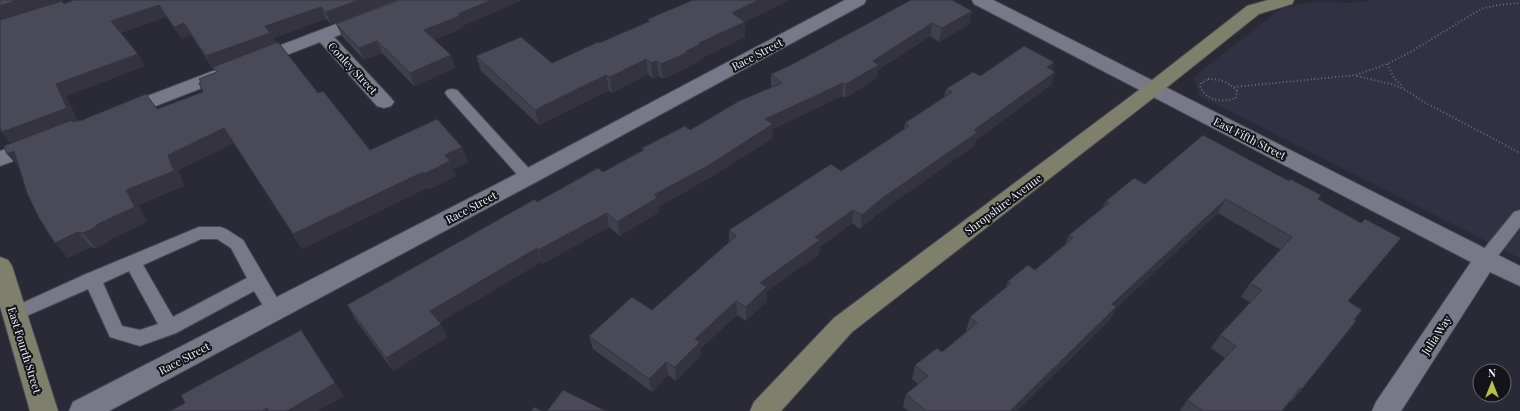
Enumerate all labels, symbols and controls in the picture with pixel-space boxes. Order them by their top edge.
street label: Race Street [729,34,785,74]
street label: Conley Street [325,39,381,97]
street label: East Fifth Street [1211,113,1289,163]
street label: Shropshire Avenue [961,170,1045,238]
street label: Race Street [443,187,499,227]
street label: East Fourth Street [5,305,45,395]
street label: Julia Way [1417,312,1455,358]
street label: Race Street [156,338,212,378]
north arrow [1472,363,1512,403]
text: N [1488,365,1496,380]

